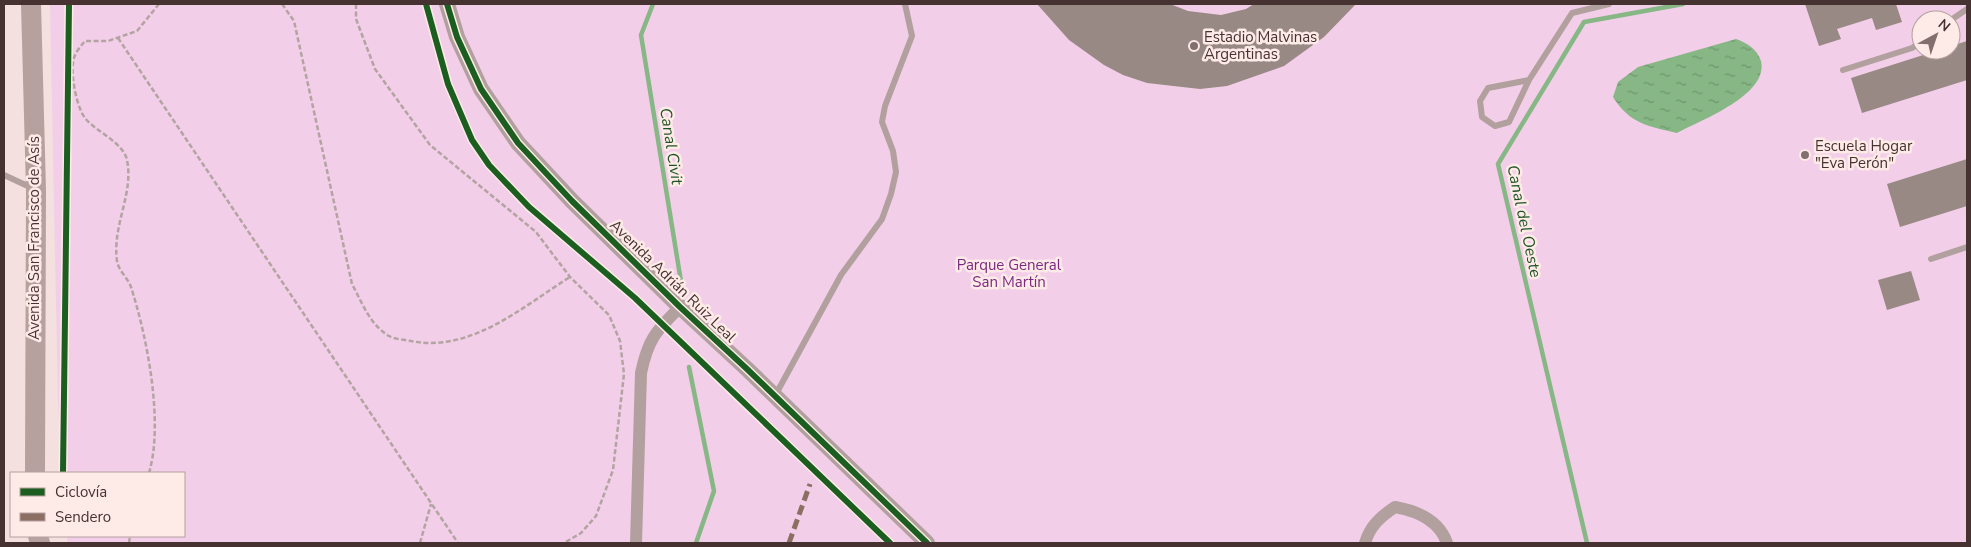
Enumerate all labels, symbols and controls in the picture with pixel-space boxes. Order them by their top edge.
north arrow [1911,10,1961,60]
text: N [1934,15,1954,36]
place label: Estadio Malvinas Argentinas [1204,27,1317,64]
marker: Estadio Malvinas Argentinas [1188,40,1200,52]
water label: Canal Civit [654,106,688,187]
street label: Avenida San Francisco de Asís [24,136,44,340]
place label: Escuela Hogar "Eva Perón" [1815,136,1913,173]
marker: Escuela Hogar "Eva Perón" [1799,149,1811,161]
water label: Canal del Oeste [1501,163,1547,280]
street label: Avenida Adrián Ruiz Leal [605,215,741,347]
park label: Parque General San Martín [957,255,1062,292]
legend [10,472,185,537]
text: Ciclovía [55,482,107,502]
text: Sendero [55,507,111,527]

